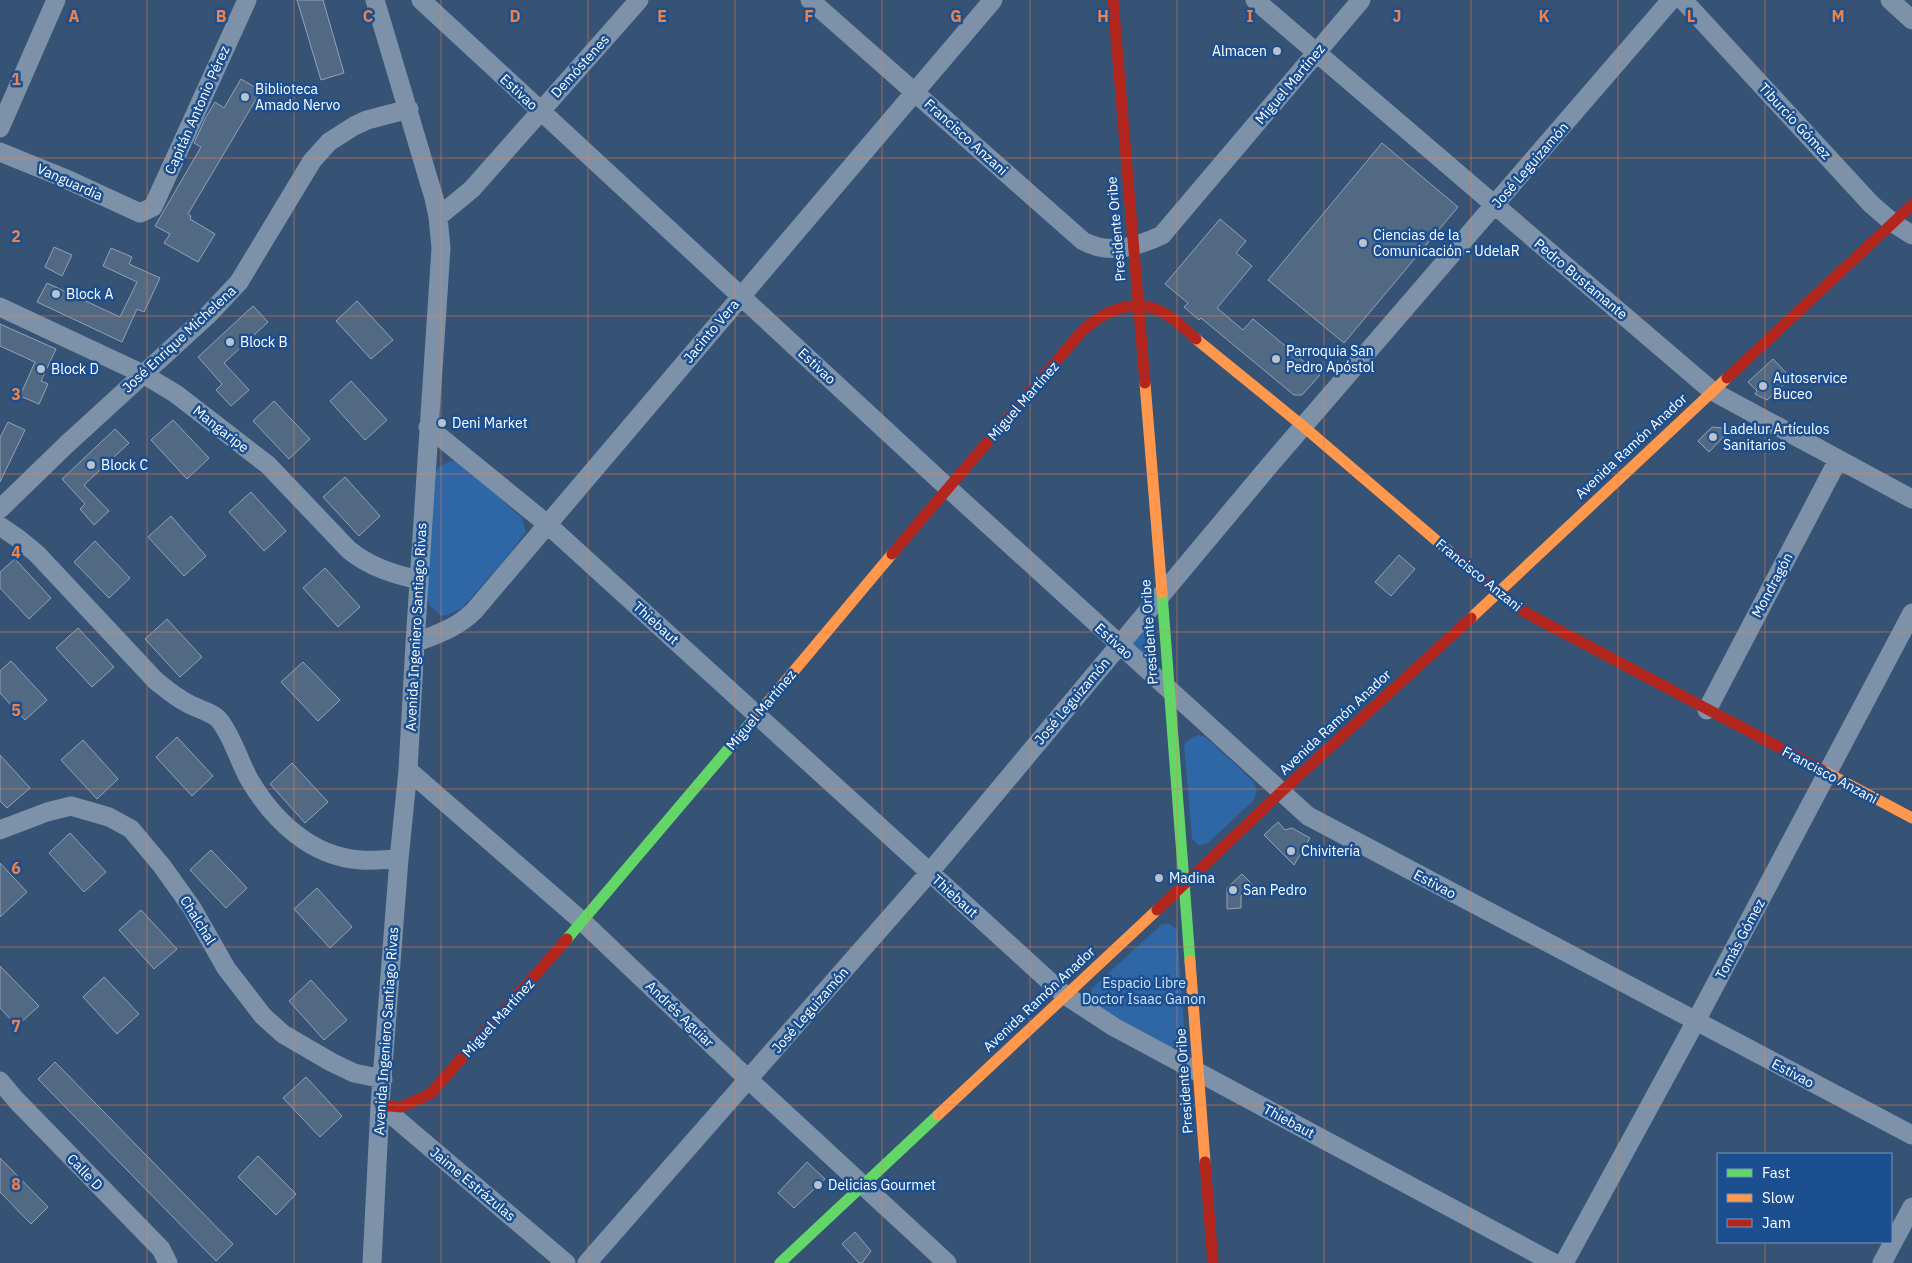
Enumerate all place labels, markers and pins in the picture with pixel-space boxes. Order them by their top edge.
place label: Almacen [1212,42,1267,60]
marker: Almacen [1271,45,1283,57]
place label: Biblioteca Amado Nervo [255,80,341,114]
marker: Biblioteca Amado Nervo [239,91,251,103]
place label: Ciencias de la Comunicación - UdelaR [1373,226,1520,260]
marker: Ciencias de la Comunicación - UdelaR [1357,237,1369,249]
place label: Block A [66,285,114,303]
marker: Block A [50,288,62,300]
place label: Block B [240,333,288,351]
marker: Block B [224,336,236,348]
place label: Parroquia San Pedro Apóstol [1286,342,1375,376]
marker: Parroquia San Pedro Apóstol [1270,353,1282,365]
place label: Block D [51,360,99,378]
marker: Block D [35,363,47,375]
place label: Autoservice Buceo [1773,369,1848,403]
marker: Autoservice Buceo [1757,380,1769,392]
place label: Deni Market [452,414,528,432]
marker: Deni Market [436,417,448,429]
place label: Ladelur Artículos Sanitarios [1723,420,1830,454]
marker: Ladelur Artículos Sanitarios [1707,431,1719,443]
place label: Block C [101,456,149,474]
marker: Block C [85,459,97,471]
place label: Chivitería [1301,842,1361,860]
marker: Chivitería [1285,845,1297,857]
place label: Madina [1169,869,1215,887]
marker: Madina [1153,872,1165,884]
place label: San Pedro [1243,881,1307,899]
marker: San Pedro [1227,884,1239,896]
place label: Delicias Gourmet [828,1176,936,1194]
marker: Delicias Gourmet [812,1179,824,1191]

